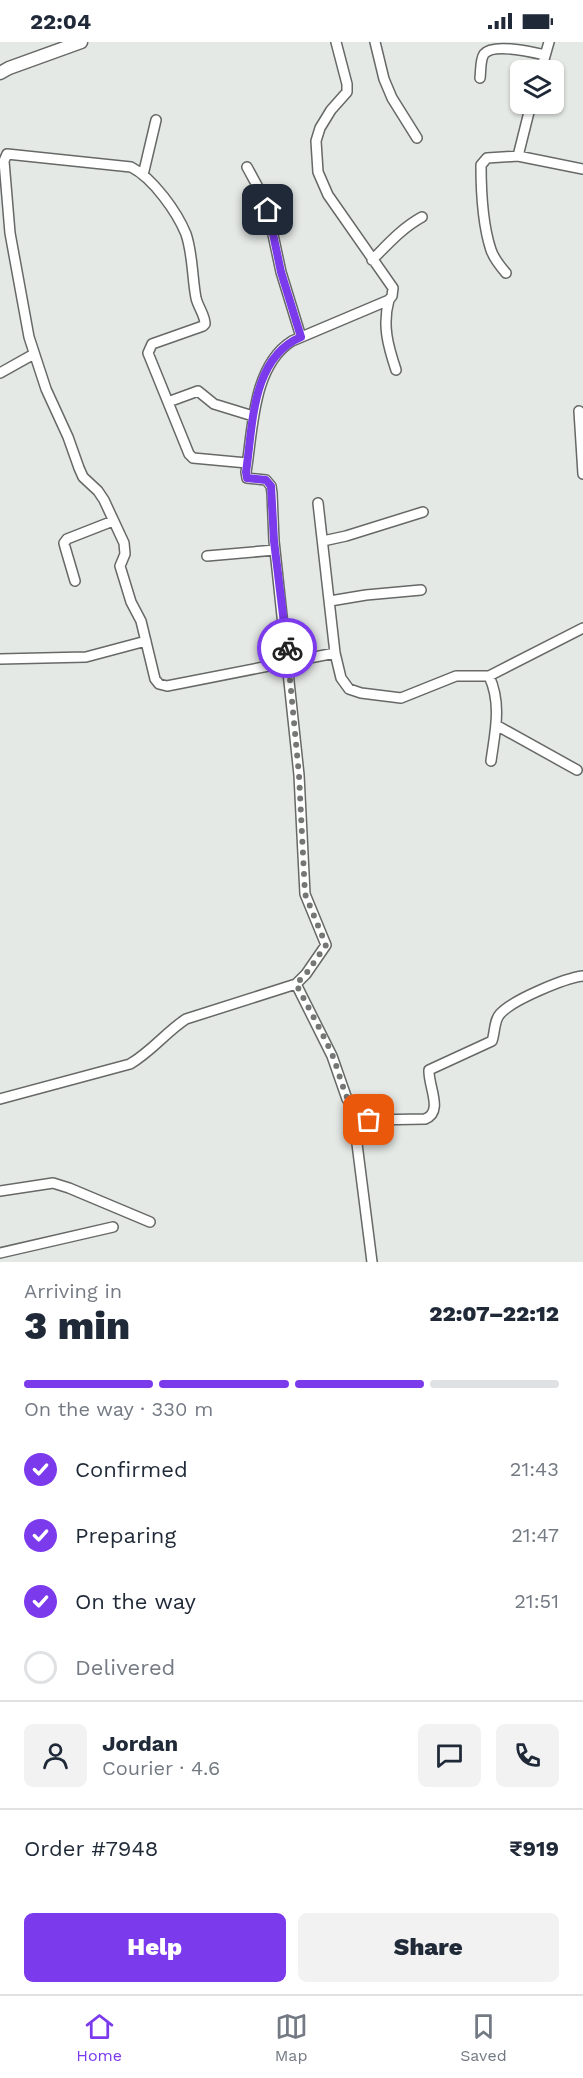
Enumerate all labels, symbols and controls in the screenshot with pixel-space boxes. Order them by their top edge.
text: 22:04 [30,9,91,34]
map controls [510,60,564,114]
button: layers [510,60,564,114]
pin [242,184,293,235]
icon: home [251,193,284,226]
courier [257,618,317,678]
icon: bike [271,632,304,665]
pin [343,1094,394,1145]
icon: bag [352,1103,385,1136]
text: Arriving in [24,1279,122,1303]
text: 22:07–22:12 [429,1301,559,1326]
text: 3 min [24,1303,130,1348]
text: On the way · 330 m [24,1397,213,1421]
icon: check [24,1453,57,1486]
text: Confirmed [75,1457,188,1482]
text: 21:43 [510,1457,559,1481]
icon: check [24,1519,57,1552]
text: Preparing [75,1523,176,1548]
text: 21:47 [511,1523,559,1547]
icon: check [24,1585,57,1618]
text: On the way [75,1589,196,1614]
text: 21:51 [514,1589,559,1613]
text: Delivered [75,1655,175,1680]
button: person [24,1724,87,1787]
button: chat [418,1724,481,1787]
button: phone [496,1724,559,1787]
text: Jordan [102,1731,178,1756]
text: Courier · 4.6 [102,1756,220,1780]
text: Order #7948 [24,1836,158,1861]
text: ₹919 [509,1836,559,1861]
button: Help [24,1913,286,1982]
button: Share [298,1913,559,1982]
tab: Home [76,2010,122,2065]
tab: Map [275,2010,308,2065]
tab: Saved [460,2010,507,2065]

